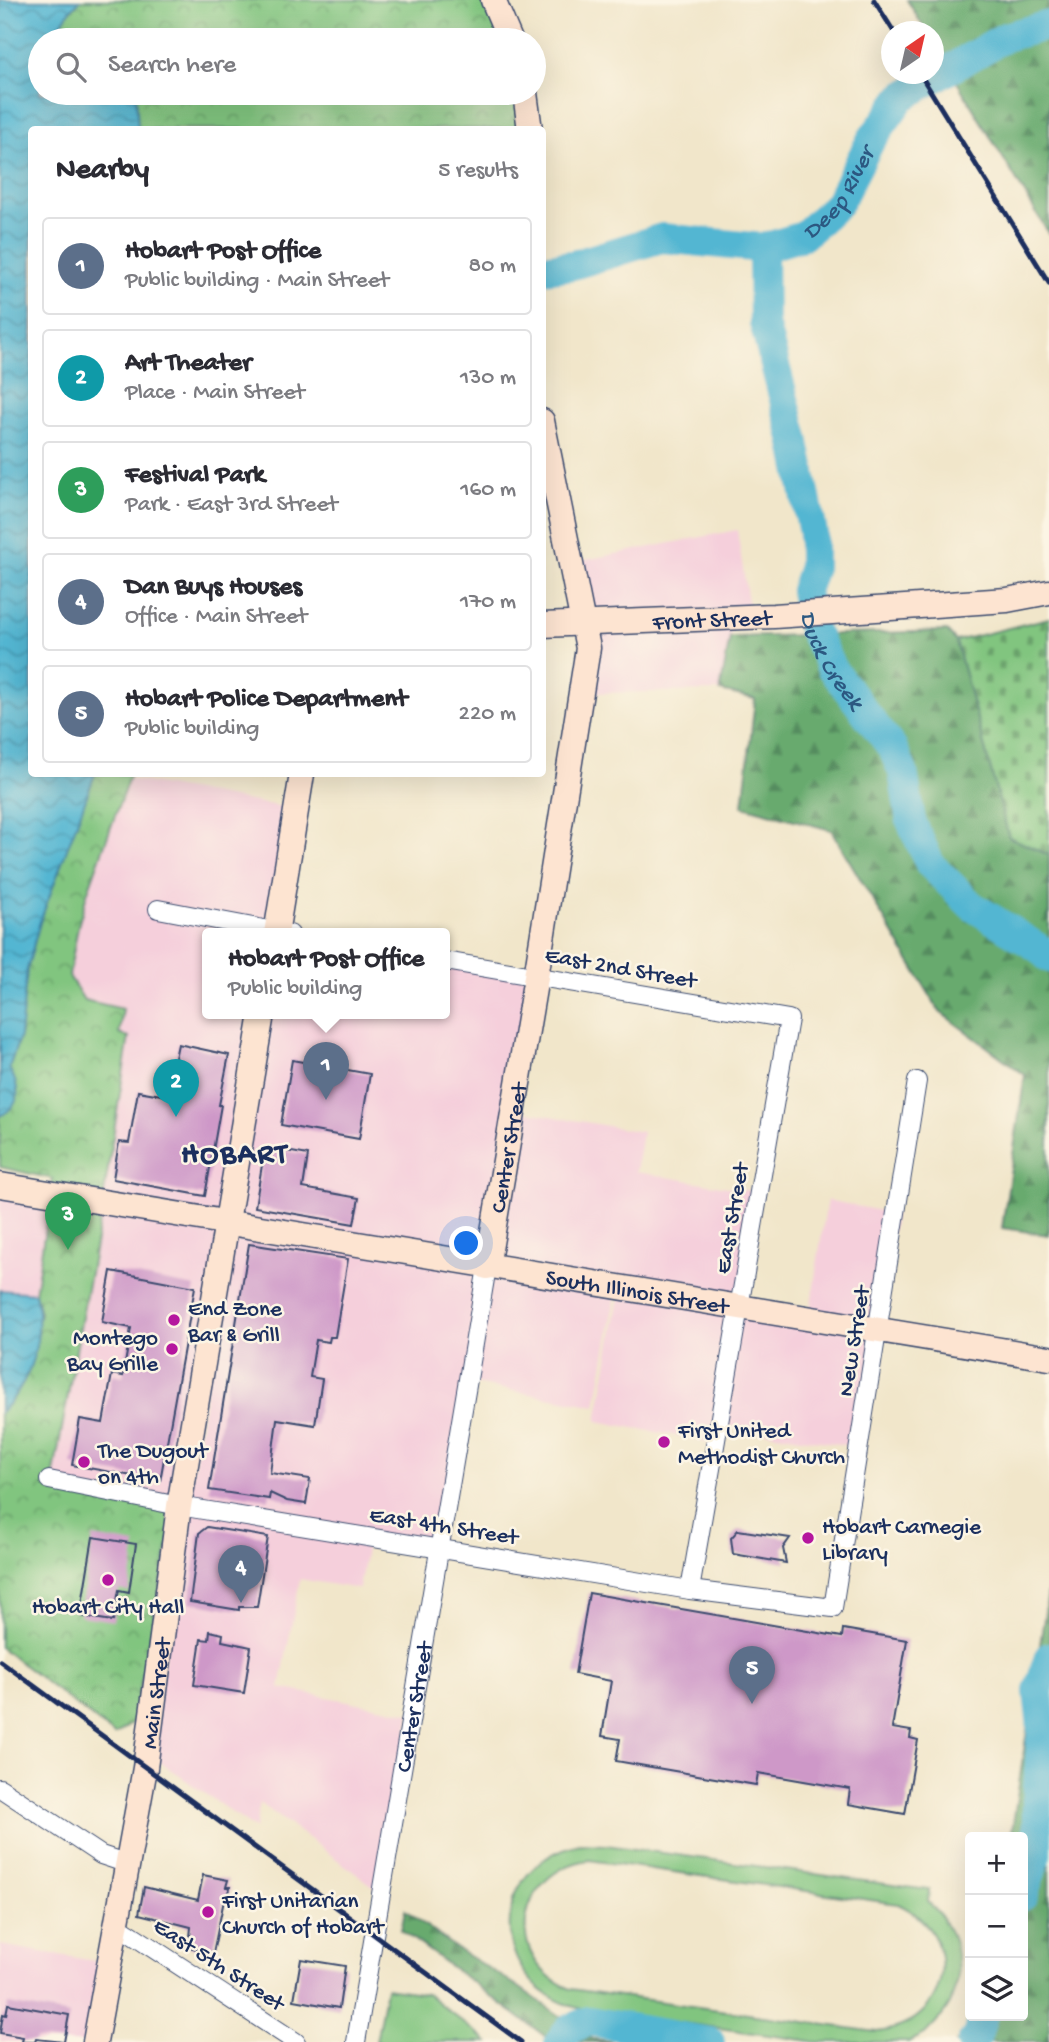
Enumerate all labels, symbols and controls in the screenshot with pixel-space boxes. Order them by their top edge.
north arrow [881,21,944,84]
search box [28,28,546,105]
icon: search [52,48,90,86]
text: Search here [108,51,236,82]
water label: Deep River [798,139,885,247]
text: Nearby [56,154,149,189]
text: 5 results [438,158,518,185]
text: Hobart Post Office [125,237,321,268]
text: 1 [76,253,86,280]
text: 80 m [469,253,516,280]
text: Public building · Main Street [125,268,389,295]
text: Art Theater [125,349,251,380]
text: 2 [75,365,87,392]
text: 130 m [460,365,516,392]
text: Place · Main Street [125,380,305,407]
text: Festival Park [125,461,265,492]
text: 3 [75,477,87,504]
text: 160 m [460,477,516,504]
text: Park · East 3rd Street [125,492,338,519]
text: Dan Buys Houses [125,573,302,604]
text: 4 [76,589,86,616]
text: 170 m [460,589,516,616]
text: Office · Main Street [125,604,307,631]
street label: Front Street [651,606,774,638]
water label: Duck Creek [792,609,870,718]
text: Hobart Police Department [125,685,407,716]
text: 5 [75,701,87,728]
text: 220 m [459,701,516,728]
text: Public building [125,716,259,743]
popup [202,928,450,1019]
street label: East 2nd Street [543,943,700,996]
text: Hobart Post Office [228,945,424,976]
text: Public building [228,976,362,1003]
pin: 1 [303,1042,349,1100]
pin: 2 [153,1059,199,1117]
street label: Center Street [486,1080,535,1215]
district label: HOBART [181,1139,289,1174]
street label: East Street [710,1160,757,1276]
pin: 3 [45,1192,91,1250]
your location [449,1226,483,1260]
street label: South Illinois Street [544,1265,732,1322]
street label: New Street [833,1283,878,1399]
place label: End Zone Bar & Grill [187,1297,283,1350]
marker: End Zone Bar & Grill [166,1312,182,1328]
place label: Montego Bay Grille [66,1326,159,1379]
marker: Montego Bay Grille [164,1341,180,1357]
place label: First United Methodist Church [677,1419,845,1472]
marker: First United Methodist Church [656,1434,672,1450]
place label: The Dugout on 4th [96,1439,209,1492]
marker: The Dugout on 4th [76,1454,92,1470]
street label: East 4th Street [367,1502,521,1553]
place label: Hobart Carnegie Library [822,1515,982,1568]
marker: Hobart Carnegie Library [800,1530,816,1546]
pin: 4 [218,1545,264,1603]
marker: Hobart City Hall [100,1572,116,1588]
place label: Hobart City Hall [32,1595,184,1622]
street label: Main Street [138,1635,179,1751]
street label: Center Street [392,1639,441,1774]
pin: 5 [729,1646,775,1704]
map controls [965,1832,1028,2021]
button: + [965,1832,1028,1895]
place label: First Unitarian Church of Hobart [221,1889,385,1942]
button: − [965,1895,1028,1958]
marker: First Unitarian Church of Hobart [200,1904,216,1920]
street label: East 5th Street [147,1913,290,2019]
button: layers [965,1958,1028,2021]

